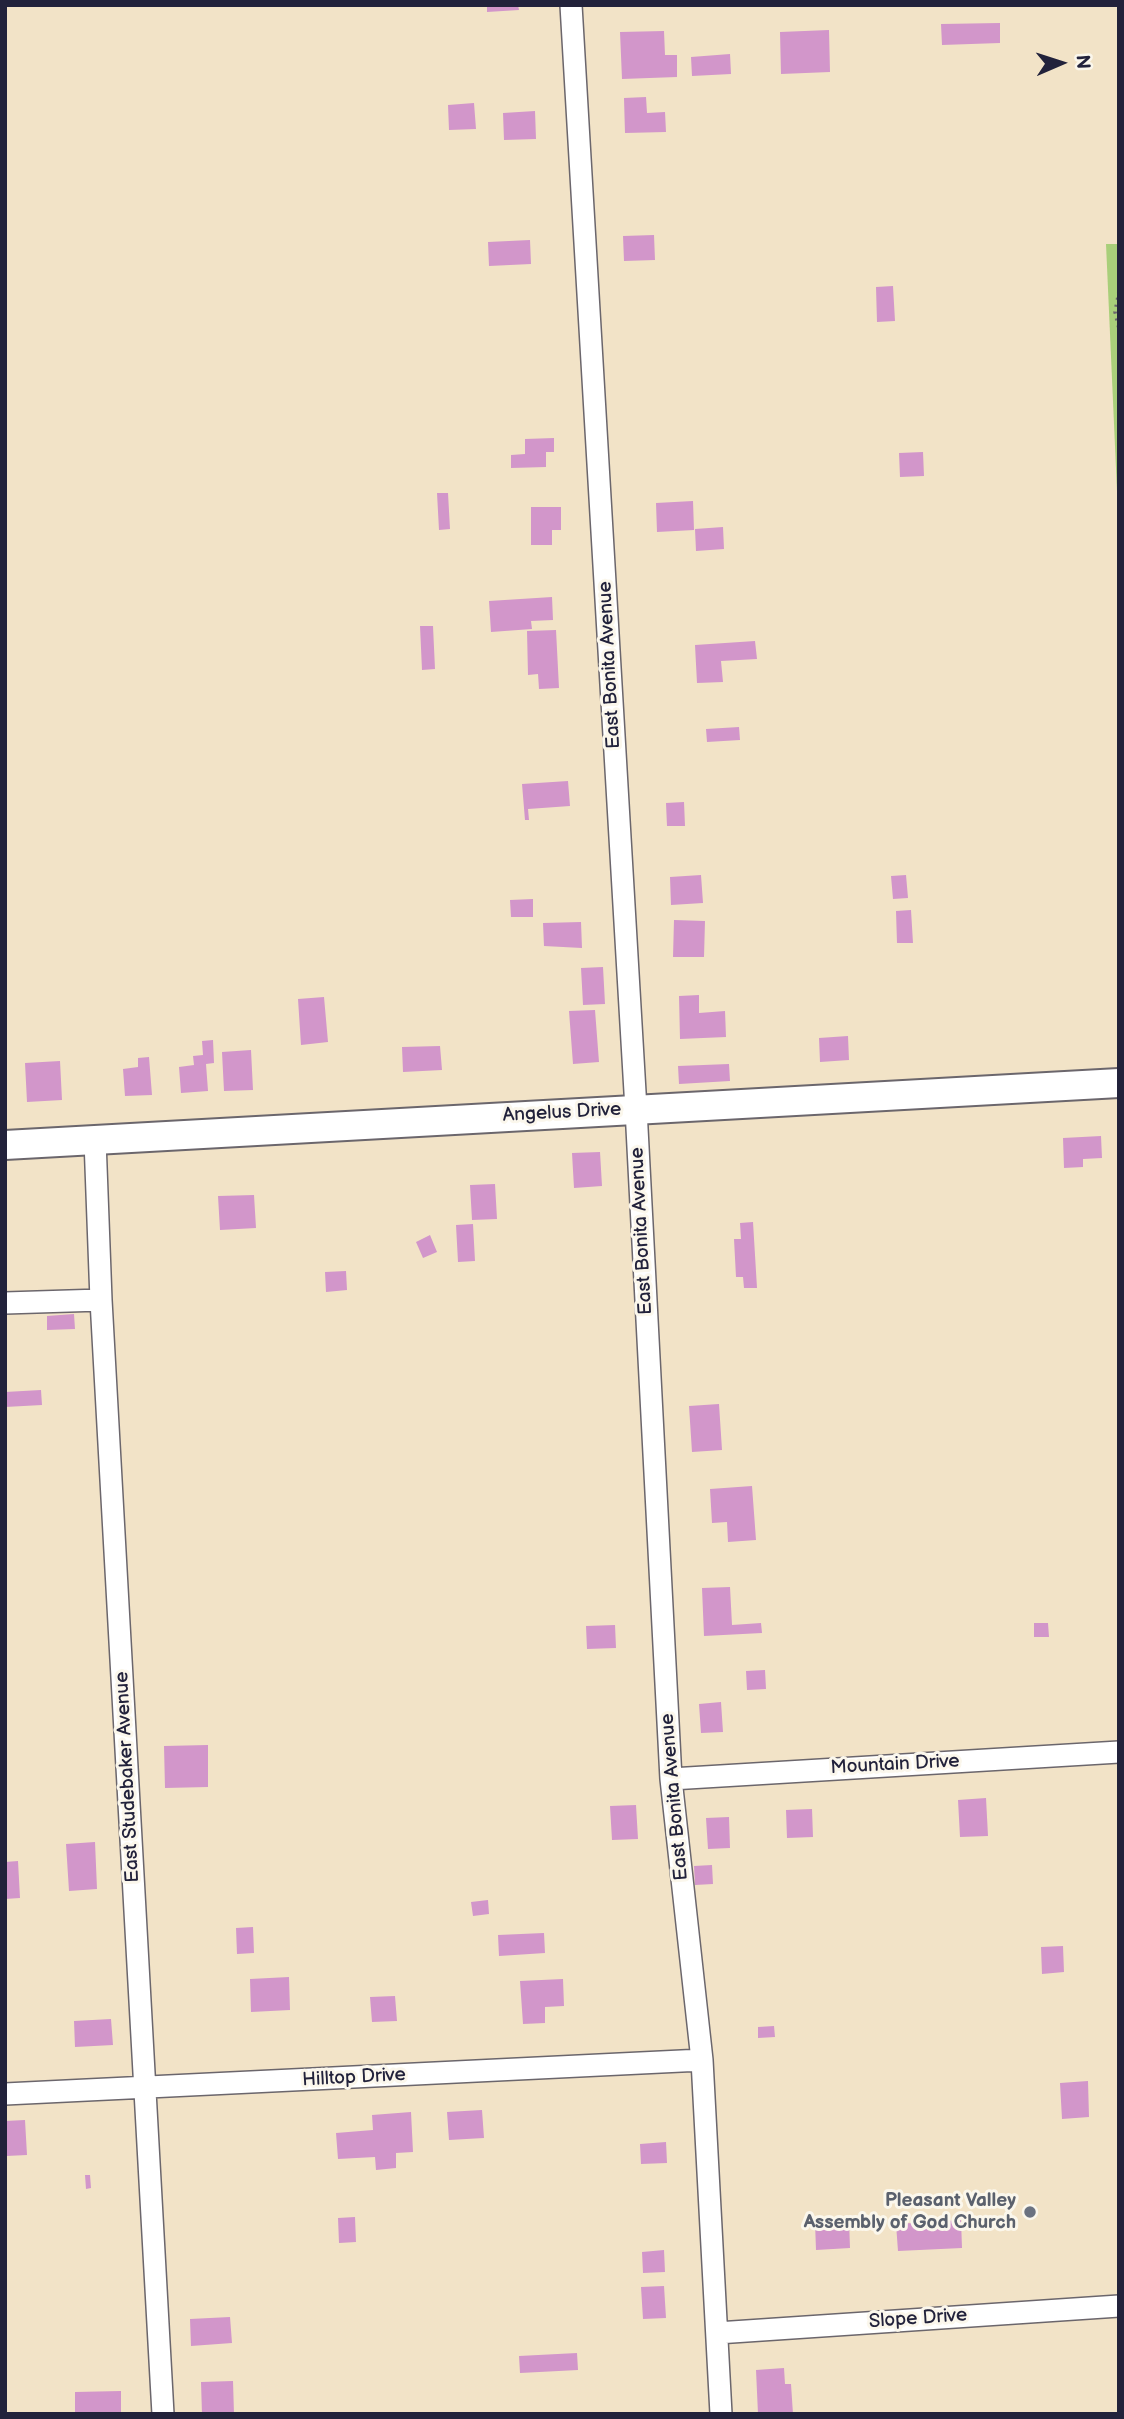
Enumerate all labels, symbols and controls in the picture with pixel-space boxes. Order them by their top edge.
north arrow [1026,28,1096,98]
text: N [1071,54,1094,70]
street label: East Bonita Avenue [594,581,626,749]
street label: Angelus Drive [502,1099,622,1127]
street label: East Bonita Avenue [626,1147,658,1315]
street label: East Studebaker Avenue [111,1671,145,1883]
street label: East Bonita Avenue [656,1713,694,1881]
street label: Mountain Drive [830,1750,960,1780]
street label: Hilltop Drive [302,2064,406,2092]
place label: Pleasant Valley Assembly of God Church [804,2190,1016,2234]
marker: Pleasant Valley Assembly of God Church [1022,2204,1038,2220]
street label: Slope Drive [868,2304,968,2334]

